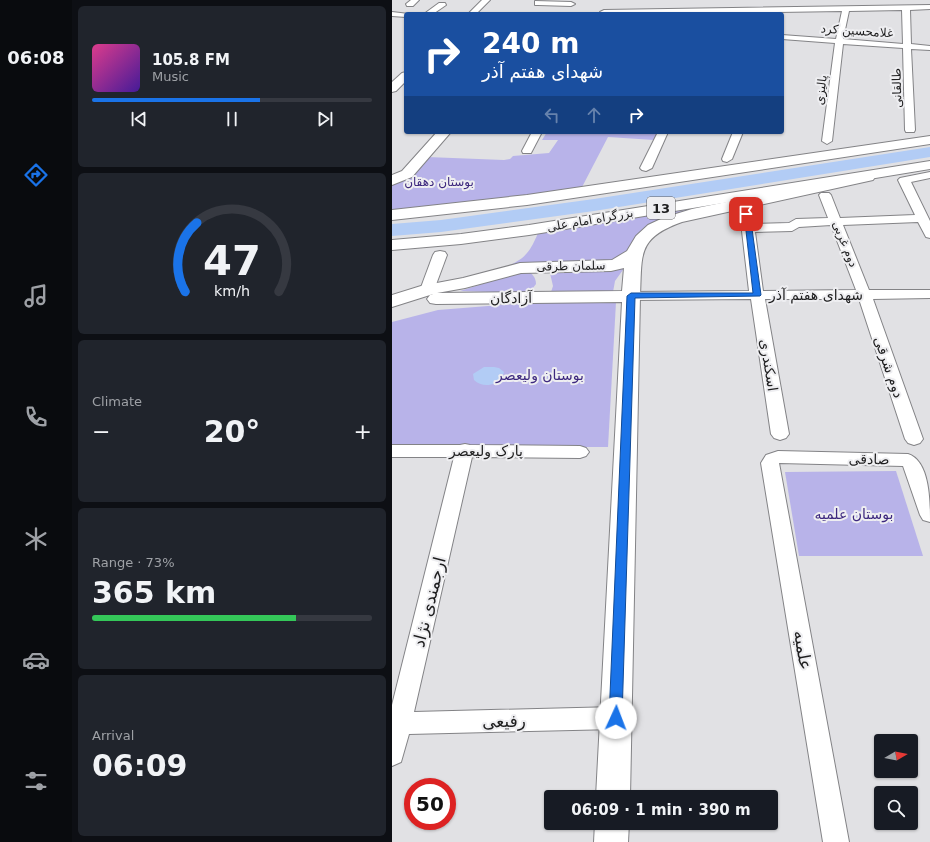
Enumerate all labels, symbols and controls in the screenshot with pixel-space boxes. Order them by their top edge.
street label: غلامحسین کرد [820,21,894,42]
text: 240 m [482,27,579,60]
icon: right [416,28,468,80]
text: 06:08 [7,47,65,68]
text: 105.8 FM [152,51,230,69]
text: شهدای هفتم آذر [482,61,603,82]
street label: طالقانی [889,68,905,108]
text: Music [152,69,189,84]
street label: پالیزی [812,74,831,106]
icon: left [541,104,563,126]
icon: ahead [583,104,605,126]
icon: right [625,104,647,126]
icon: previous [128,108,150,130]
icon: pause [221,108,243,130]
icon: next [314,108,336,130]
icon: directions [22,161,50,189]
park label: بوستان دهقان [404,175,474,190]
road number: 13 [647,197,675,219]
pin [729,197,763,231]
icon: arrive [735,203,757,225]
street label: بزرگراه امام علی [546,206,634,235]
street label: دوم غربی [828,219,861,270]
text: 47 [203,236,261,285]
street label: سلمان طرقی [536,258,606,275]
icon: music [22,282,50,310]
text: km/h [214,282,250,298]
street label: شهدای هفتم آذر [768,287,863,304]
street label: آزادگان [490,290,533,307]
street label: دوم شرقی [870,334,907,400]
street label: اسکندری [756,338,781,392]
park label: بوستان ولیعصر [495,367,584,384]
text: Climate [92,394,142,409]
icon: phone [22,403,50,431]
text: 20° [204,414,260,449]
text: − [92,419,110,444]
text: + [354,419,372,444]
street label: پارک ولیعصر [448,443,523,460]
street label: صادقی [848,451,890,467]
park label: بوستان علمیه [815,506,893,523]
icon: climate [22,525,50,553]
text: Range · 73% [92,555,175,570]
street label: ارجمندی نژاد [408,555,450,649]
text: 365 km [92,575,216,610]
street label: علمیه [790,629,816,671]
icon: car [22,646,50,674]
position arrow [595,697,637,739]
street label: رفیعی [482,711,526,731]
text: Arrival [92,728,134,743]
north arrow [874,734,918,778]
map controls [874,734,918,830]
text: 06:09 [92,748,188,783]
icon: filters [22,767,50,795]
speed limit sign: 50 [404,778,456,830]
button: search [874,786,918,830]
text: 06:09 · 1 min · 390 m [571,801,751,819]

